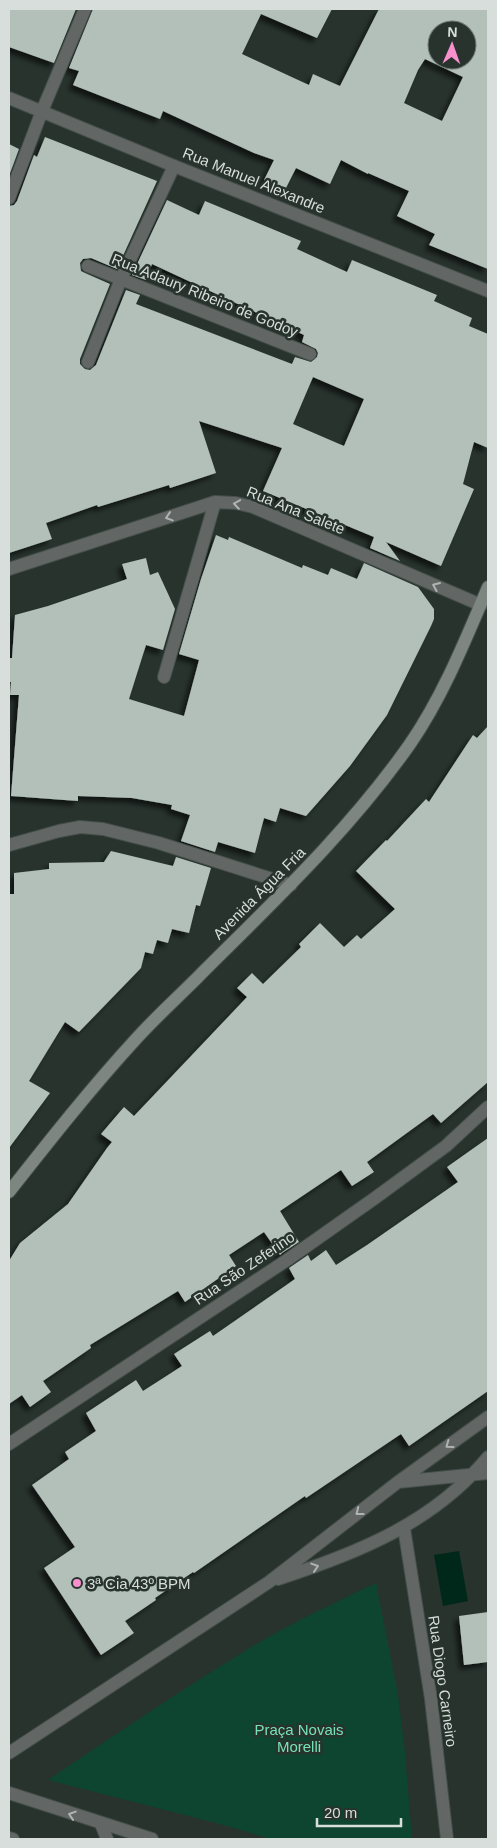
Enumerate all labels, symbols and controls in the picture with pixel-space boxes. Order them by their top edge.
north arrow [427,20,477,70]
text: N [447,24,458,40]
street label: Rua Manuel Alexandre [180,144,328,216]
street label: Rua Adaury Ribeiro de Godoy [109,250,301,340]
street label: Rua Ana Salete [244,483,348,537]
one-way arrow [233,499,242,509]
one-way arrow [165,511,173,521]
one-way arrow [432,581,441,592]
street label: Avenida Água Fria [209,843,309,943]
street label: Rua São Zeferino [191,1228,297,1308]
one-way arrow [445,1439,455,1448]
one-way arrow [356,1506,365,1515]
one-way arrow [310,1562,319,1572]
place label: 3ª Cia 43º BPM [87,1575,191,1592]
marker: 3ª Cia 43º BPM [71,1577,83,1589]
street label: Rua Diogo Carneiro [425,1614,461,1748]
park label: Praça Novais Morelli [254,1721,344,1755]
scale bar [317,1796,401,1828]
text: 20 m [324,1804,357,1821]
one-way arrow [69,1810,77,1820]

